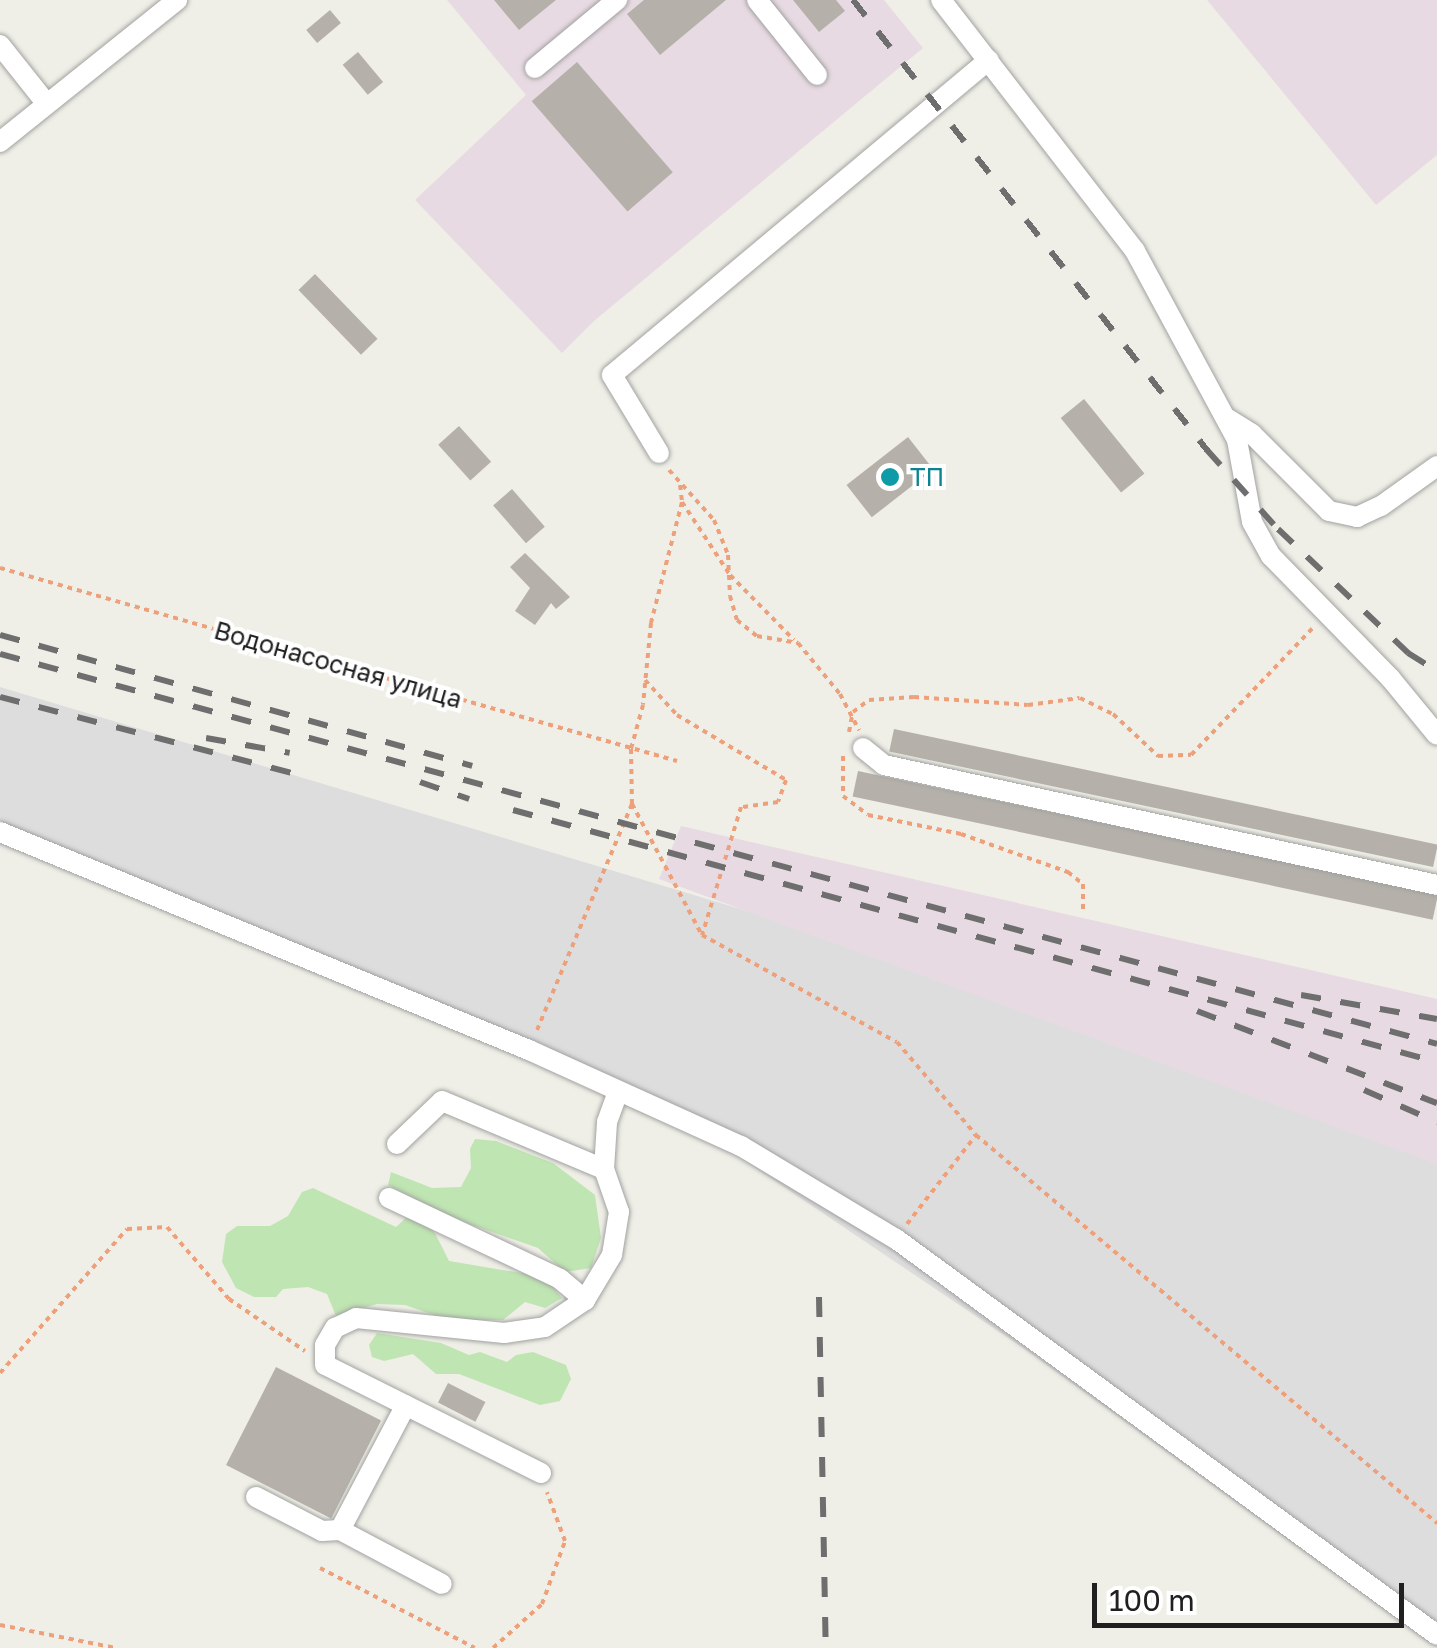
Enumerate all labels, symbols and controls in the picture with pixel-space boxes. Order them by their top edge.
place label: ТП [910,462,944,492]
marker: ТП [879,466,901,488]
street label: Водонасосная улица [211,615,465,715]
scale bar [1097,1563,1410,1625]
text: 100 m [1109,1582,1195,1618]

